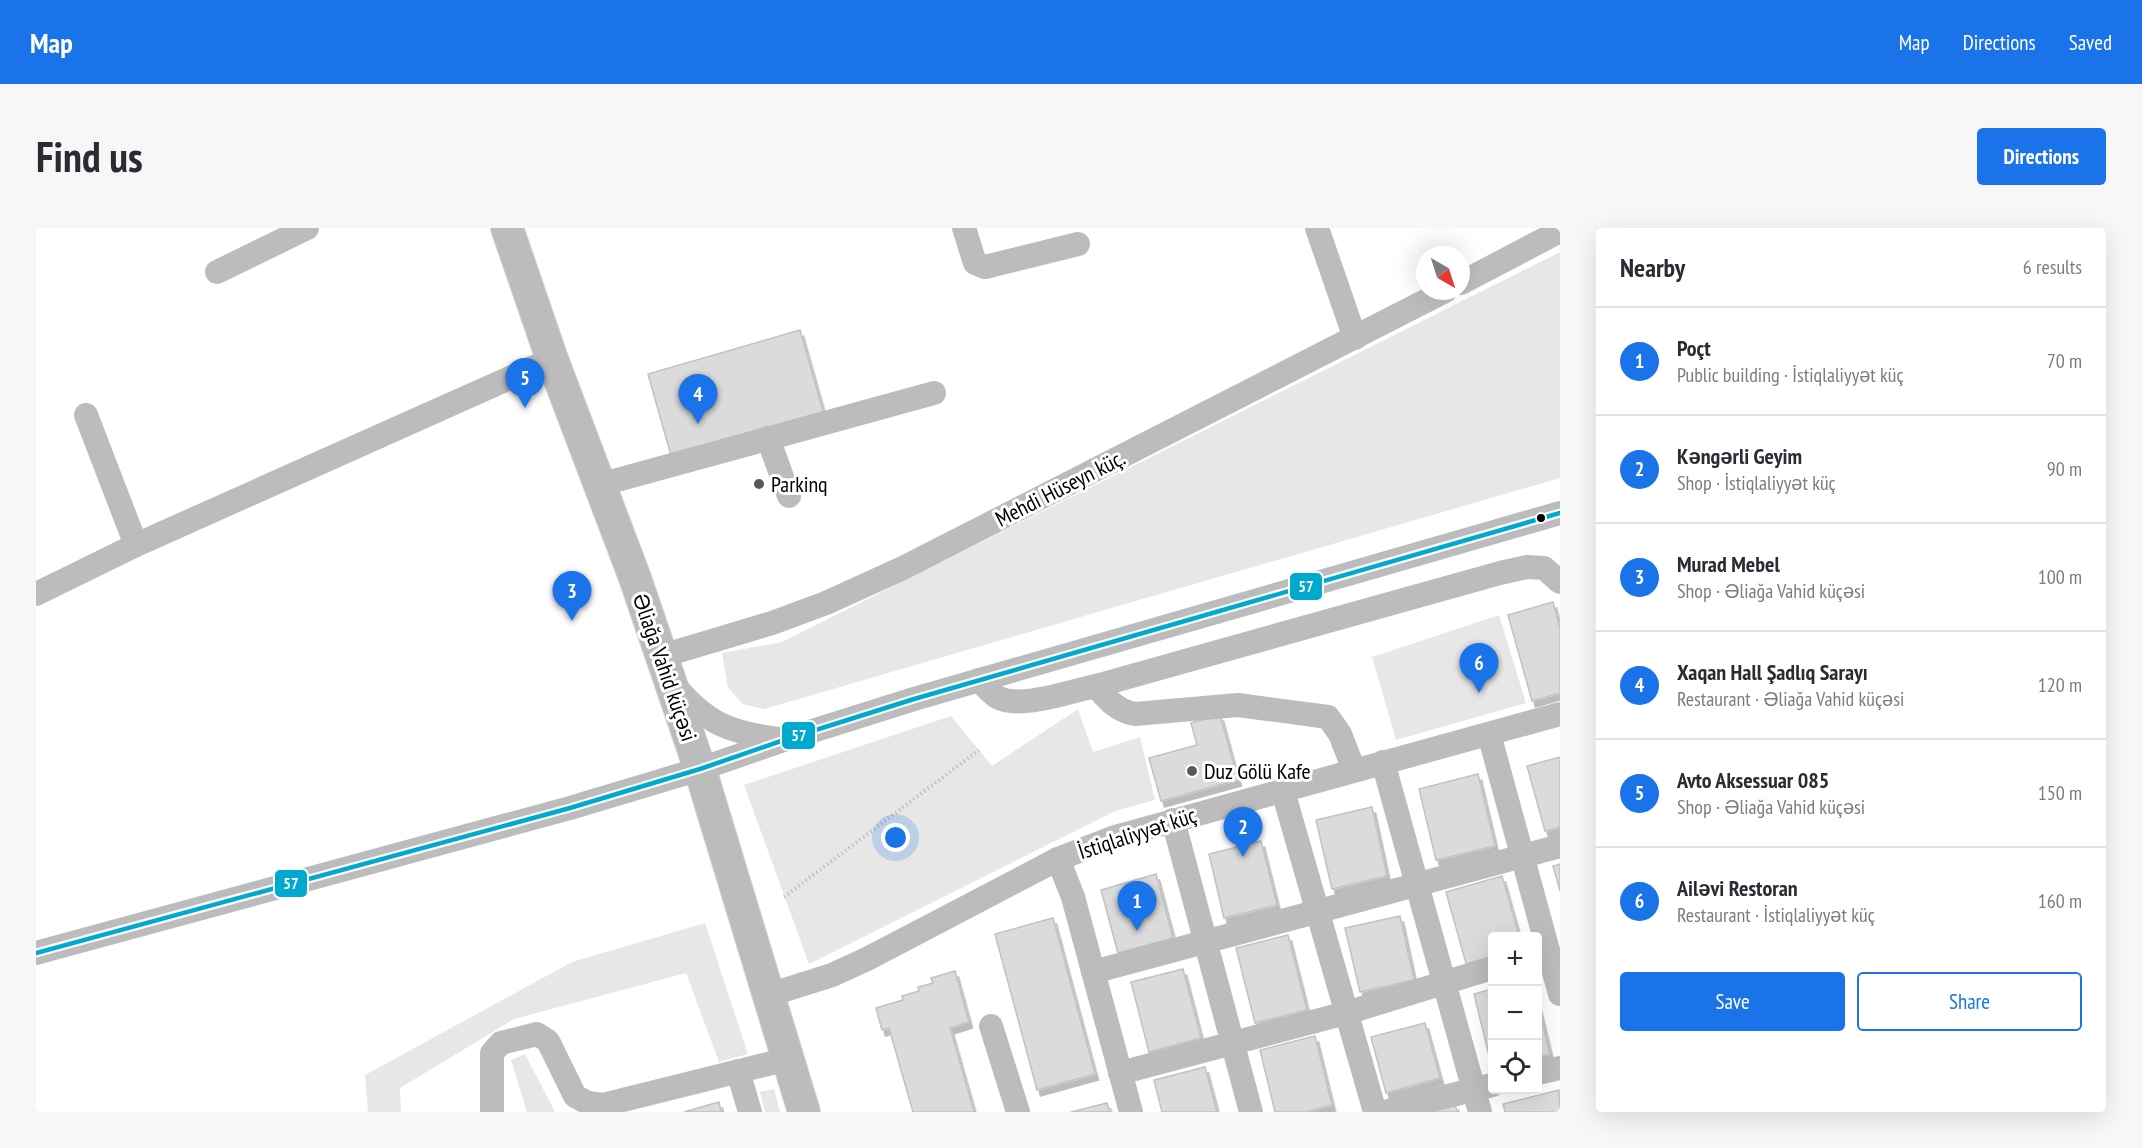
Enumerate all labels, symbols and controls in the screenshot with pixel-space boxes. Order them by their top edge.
text: Map [30,24,73,61]
text: Map [1899,29,1930,56]
text: Directions [1963,29,2036,56]
text: Saved [2069,29,2112,56]
button: Directions [1977,128,2106,185]
text: Find us [36,129,143,184]
north arrow [1416,246,1470,300]
text: Nearby [1620,251,1685,284]
text: 6 results [2023,254,2082,280]
text: Poçt [1677,334,1711,362]
text: 1 [1635,348,1644,374]
text: 70 m [2047,348,2082,374]
pin: 5 [506,358,544,408]
text: Public building · İstiqlaliyyət küç [1677,362,1904,388]
pin: 4 [678,374,718,424]
text: Kəngərli Geyim [1677,442,1802,470]
street label: Mehdi Hüseyn küç. [991,443,1130,533]
text: 2 [1635,456,1644,482]
text: 90 m [2047,456,2082,482]
place label: Parkinq [771,470,828,498]
text: Shop · İstiqlaliyyət küç [1677,470,1836,496]
marker: Parkinq [752,477,766,491]
unlabelled marker [1535,512,1547,524]
text: Murad Mebel [1677,550,1780,578]
text: 3 [1635,564,1644,590]
text: 100 m [2038,564,2082,590]
pin: 3 [552,572,592,621]
line badge: 57 [1289,572,1323,601]
text: 57 [1298,576,1314,596]
text: Shop · Əliağa Vahid küçəsi [1677,578,1865,604]
street label: Əliağa Vahid küçəsi [627,589,703,745]
pin: 6 [1460,644,1498,693]
text: Xaqan Hall Şadlıq Sarayı [1677,658,1868,686]
text: 4 [1635,672,1644,698]
text: 120 m [2038,672,2082,698]
text: Restaurant · Əliağa Vahid küçəsi [1677,686,1904,712]
line badge: 57 [781,721,816,750]
text: 57 [791,725,807,745]
place label: Duz Gölü Kafe [1204,757,1311,785]
marker: Duz Gölü Kafe [1185,764,1199,778]
text: Avto Aksessuar 085 [1677,766,1829,794]
text: 5 [1635,780,1644,806]
text: 150 m [2038,780,2082,806]
text: Shop · Əliağa Vahid küçəsi [1677,794,1865,820]
street label: İstiqlaliyyət küç [1074,801,1200,865]
pin: 2 [1224,808,1262,857]
your location [881,823,910,852]
line badge: 57 [274,869,308,898]
text: 57 [283,873,299,893]
text: Ailəvi Restoran [1677,874,1798,902]
pin: 1 [1118,882,1156,931]
text: 6 [1635,888,1644,914]
text: 160 m [2038,888,2082,914]
text: Restaurant · İstiqlaliyyət küç [1677,902,1875,928]
map controls [1488,932,1542,1094]
button: + [1488,932,1542,986]
button: Save [1620,972,1845,1031]
button: Share [1857,972,2082,1031]
button: − [1488,986,1542,1040]
button: locate [1488,1040,1542,1094]

